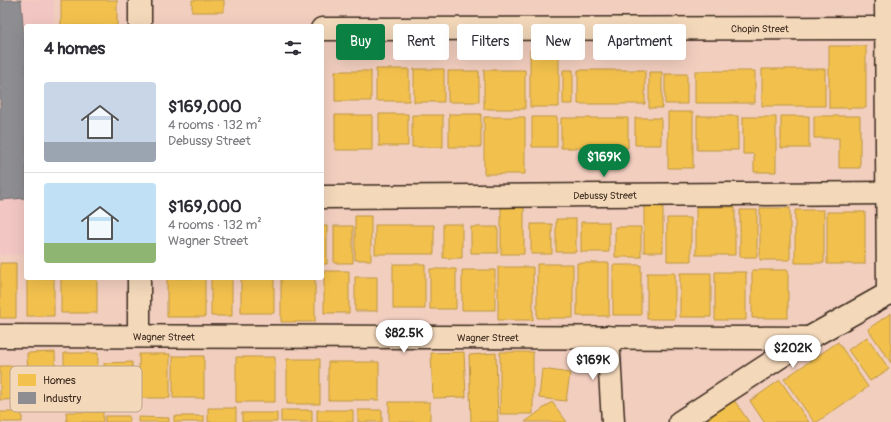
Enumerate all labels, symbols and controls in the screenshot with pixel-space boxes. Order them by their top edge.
street label: Chopin Street [731,23,790,35]
chip: Buy [336,24,385,60]
chip: Rent [393,24,449,60]
chip: Filters [457,24,523,60]
chip: New [531,24,585,60]
chip: Apartment [593,24,686,60]
icon: filters [282,37,304,59]
text: 4 homes [44,38,105,59]
text: $169,000 [168,96,242,117]
icon: home [76,98,124,146]
text: 4 rooms · 132 m² [168,117,262,133]
text: Debussy Street [168,133,251,149]
pin: $169K [576,144,632,178]
text: $169K [587,149,621,165]
street label: Debussy Street [573,190,638,202]
text: $169,000 [168,196,242,217]
icon: home [76,199,124,247]
text: 4 rooms · 132 m² [168,217,262,233]
text: Wagner Street [168,233,248,249]
pin: $82.5K [371,320,437,354]
text: $82.5K [385,325,423,341]
street label: Wagner Street [133,331,196,343]
street label: Wagner Street [457,332,520,344]
pin: $202K [765,335,821,369]
text: $202K [774,340,812,356]
pin: $169K [565,347,621,381]
text: $169K [576,352,610,368]
legend [10,366,142,412]
text: Homes [43,374,76,387]
text: Industry [43,392,82,405]

